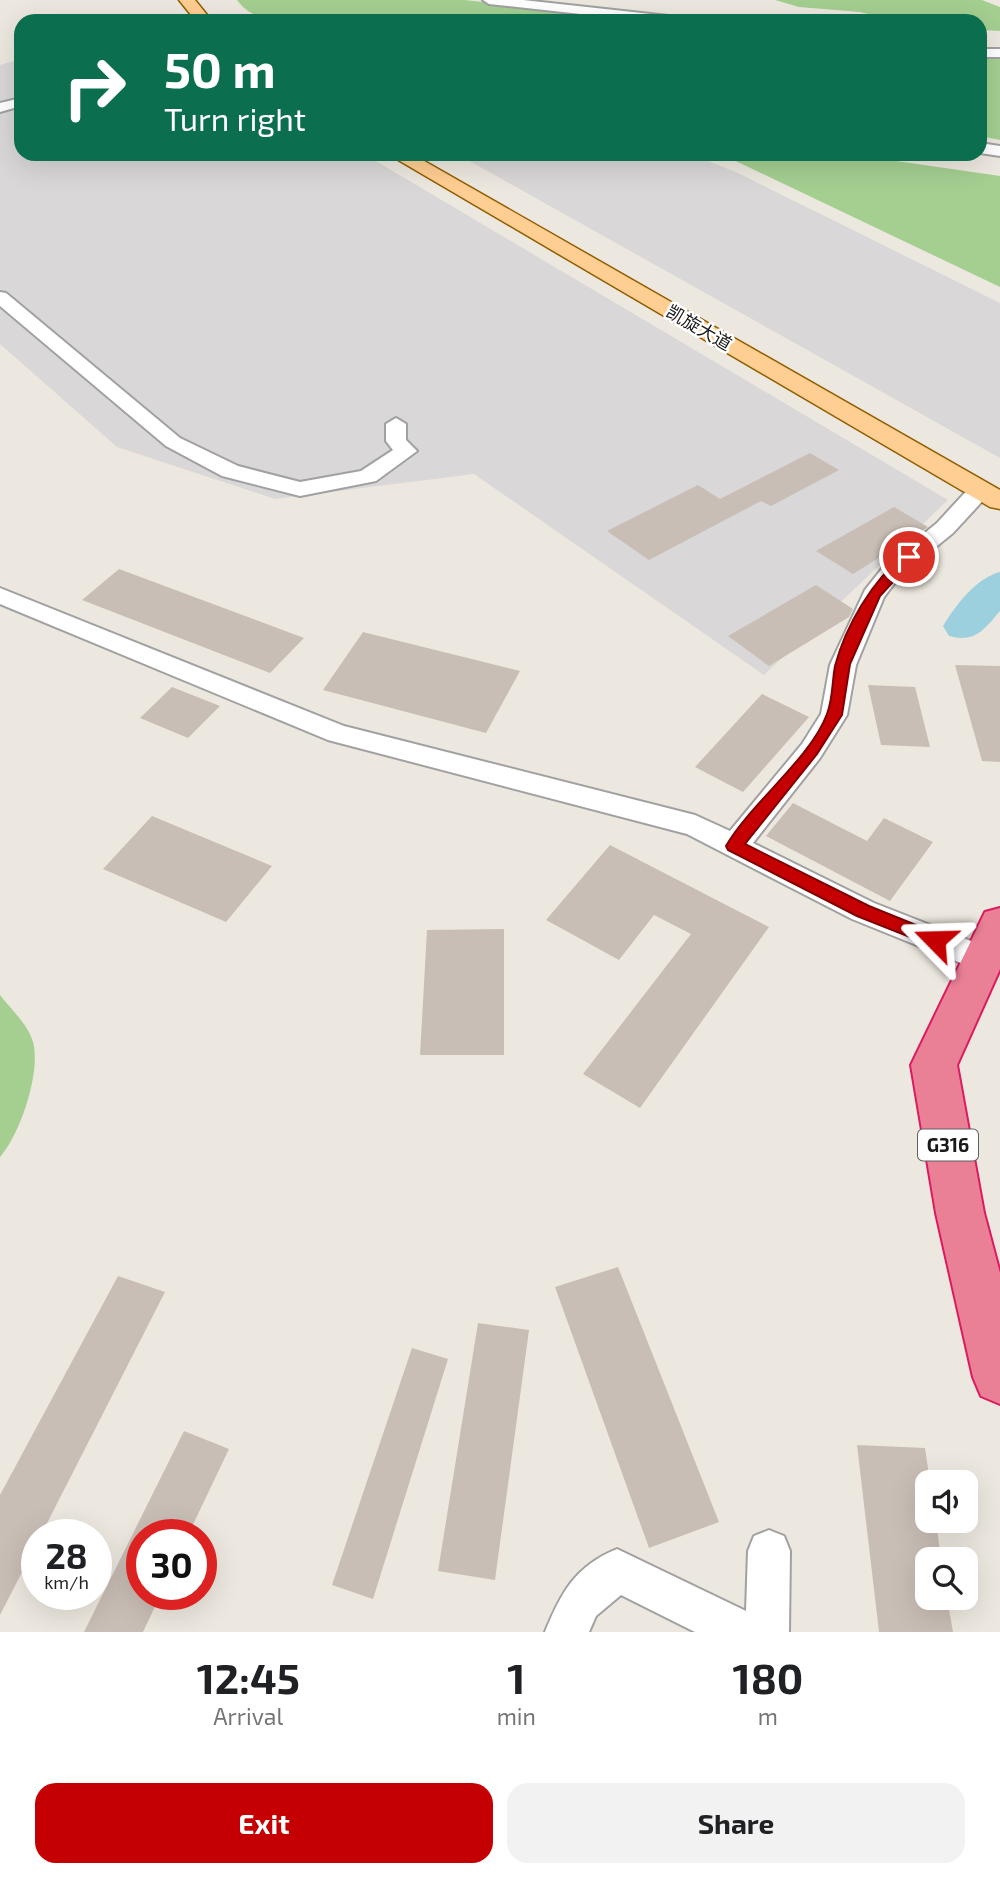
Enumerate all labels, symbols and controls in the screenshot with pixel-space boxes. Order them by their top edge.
text: 50 m [164,39,276,98]
icon: right [49,42,140,133]
text: Turn right [164,99,306,137]
street label: 凯旋大道 [663,300,736,355]
pin [879,527,939,587]
icon: arrive [890,538,928,576]
position arrow [898,903,972,977]
road number: G316 [918,1130,978,1161]
map controls [915,1470,978,1610]
button: sound [915,1470,978,1533]
speed limit sign: 30 [126,1519,217,1610]
text: 28 [45,1534,88,1576]
button: search [915,1547,978,1610]
text: km/h [44,1571,89,1593]
text: 12:45 [197,1652,300,1702]
text: 1 [507,1652,525,1702]
text: 180 [733,1652,803,1702]
text: Arrival [213,1702,283,1730]
text: min [497,1702,536,1730]
text: m [758,1702,778,1730]
button: Exit [35,1783,493,1863]
button: Share [507,1783,965,1863]

